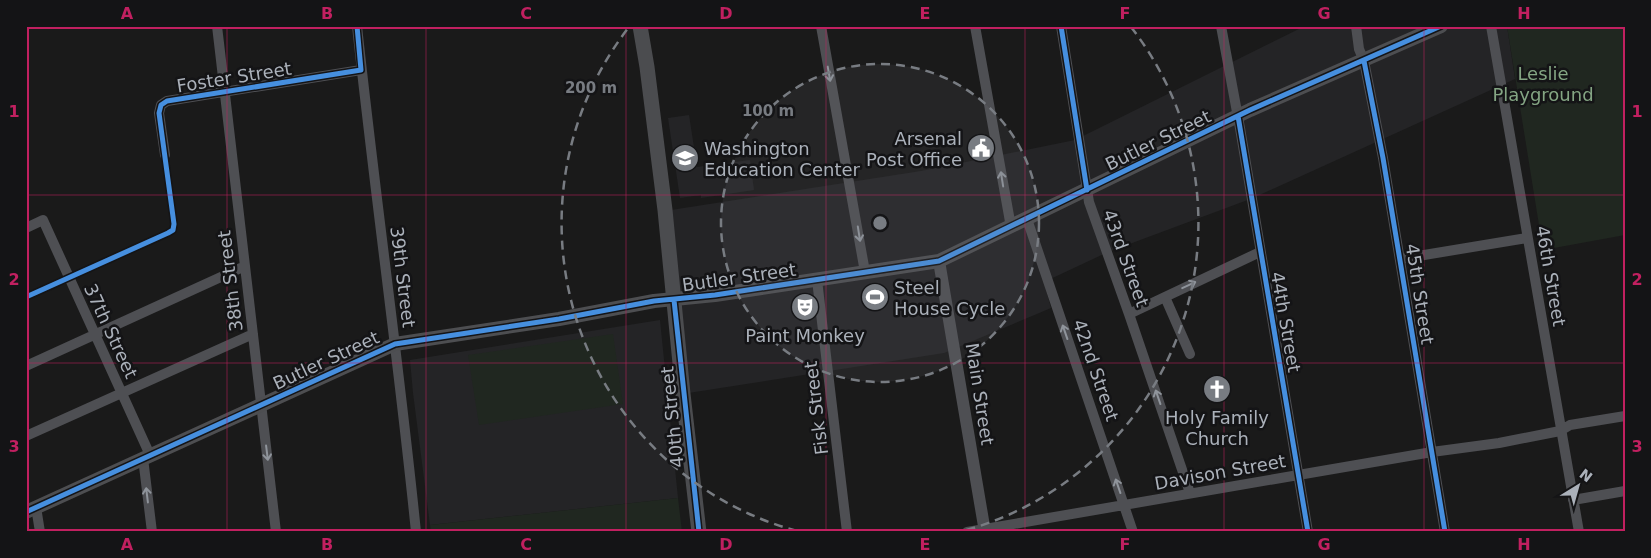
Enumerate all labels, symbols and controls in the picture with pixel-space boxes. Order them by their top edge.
text: A [121,4,134,23]
text: B [321,4,333,23]
text: C [520,4,532,23]
text: D [719,4,733,23]
text: E [920,4,930,23]
text: F [1120,4,1130,23]
text: G [1317,4,1331,23]
text: H [1517,4,1531,23]
street label: Foster Street [175,58,293,96]
park label: Leslie Playground [1492,63,1594,105]
one-way arrow [825,66,835,82]
text: 200 m [565,79,617,97]
text: 1 [8,102,20,121]
text: 100 m [742,102,794,120]
text: 1 [1631,102,1643,121]
street label: Butler Street [1102,105,1214,175]
place label: Arsenal Post Office [866,128,962,170]
public building icon: Arsenal Post Office [966,133,996,163]
place label: Washington Education Center [704,138,861,180]
school or university icon: Washington Education Center [670,143,700,173]
one-way arrow [997,171,1007,187]
street label: 43rd Street [1099,207,1153,309]
centre of rings [871,214,889,232]
street label: 46th Street [1532,224,1570,328]
street label: 39th Street [386,225,420,329]
one-way arrow [854,226,864,242]
street label: 38th Street [213,229,247,333]
street label: 45th Street [1402,242,1438,346]
street label: Butler Street [681,259,797,295]
text: 2 [8,270,20,289]
street label: 44th Street [1267,270,1305,374]
text: 2 [1631,270,1643,289]
place label: Steel House Cycle [894,277,1005,319]
street label: 37th Street [80,280,142,382]
one-way arrow [1181,280,1196,290]
sports icon: Steel House Cycle [860,282,890,312]
theatre icon: Paint Monkey [790,292,820,322]
street label: 42nd Street [1069,316,1123,424]
one-way arrow [1060,324,1070,340]
place label: Paint Monkey [745,325,865,346]
street label: Butler Street [270,326,382,394]
street label: Main Street [962,341,998,447]
street label: Fisk Street [800,360,832,456]
street label: 40th Street [656,365,688,469]
church icon: Holy Family Church [1202,374,1232,404]
one-way arrow [1153,390,1162,405]
place label: Holy Family Church [1165,407,1269,449]
text: 3 [8,437,20,456]
text: 3 [1631,437,1643,456]
one-way arrow [262,445,272,461]
street label: Davison Street [1153,450,1287,494]
north arrow [1554,460,1604,510]
text: N [1576,466,1595,486]
one-way arrow [1113,478,1122,494]
one-way arrow [142,487,152,503]
text: A [121,535,134,554]
text: B [321,535,333,554]
text: C [520,535,532,554]
text: D [719,535,733,554]
text: E [920,535,930,554]
text: F [1120,535,1130,554]
text: G [1317,535,1331,554]
text: H [1517,535,1531,554]

